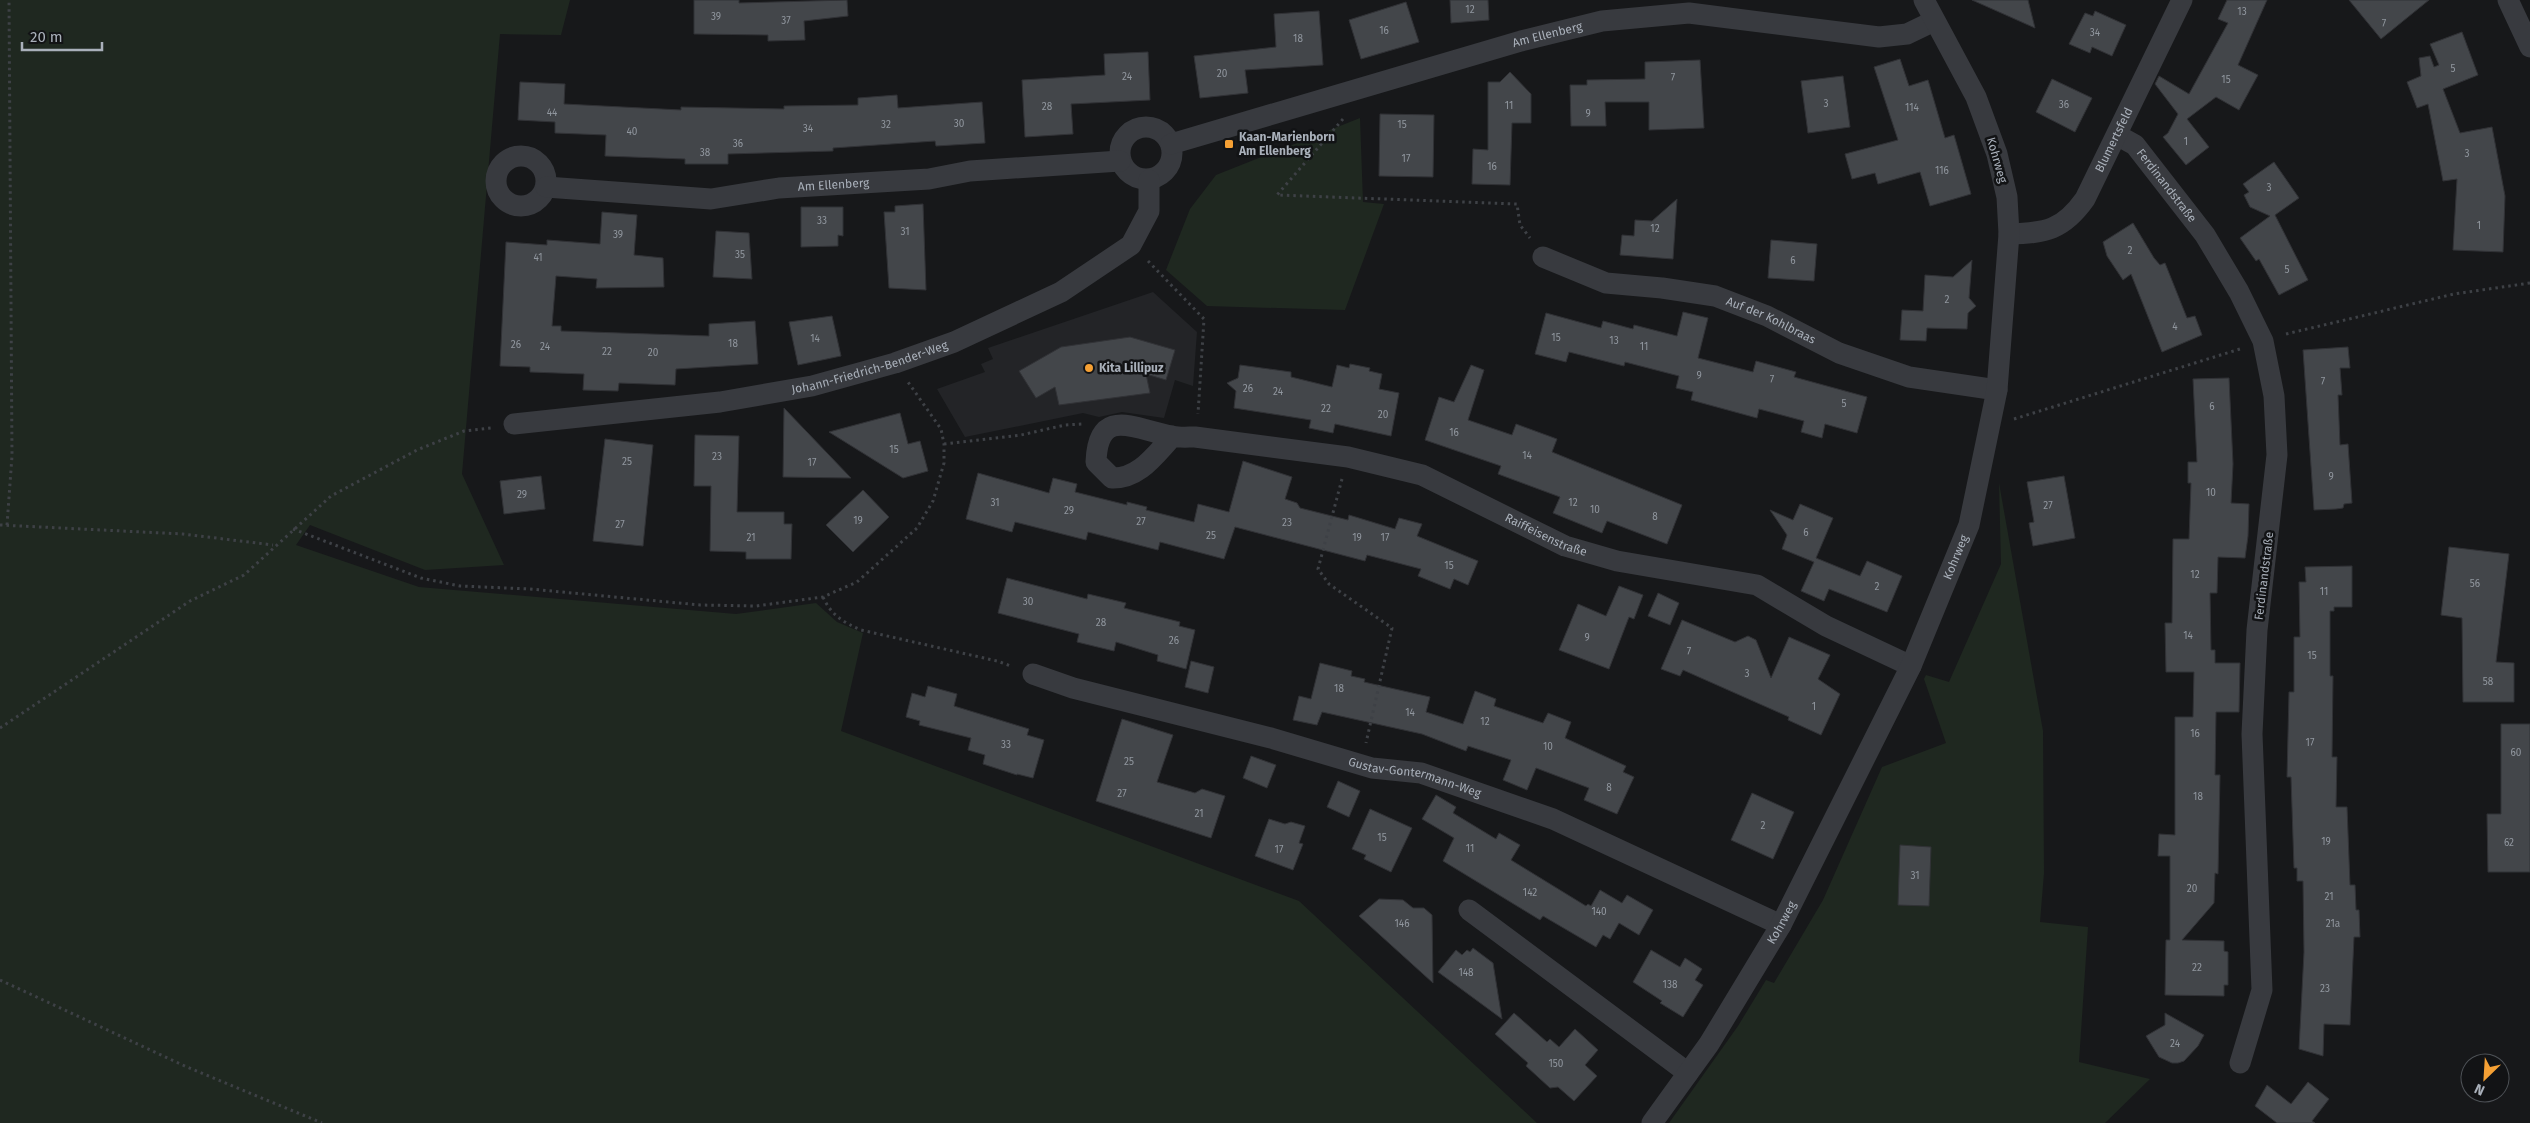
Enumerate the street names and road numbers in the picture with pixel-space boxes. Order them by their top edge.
street label: Am Ellenberg [1511,19,1585,50]
street label: Blumertsfeld [2092,105,2136,175]
street label: Kohrweg [1984,135,2010,185]
street label: Ferdinandstraße [2134,146,2199,225]
street label: Am Ellenberg [797,176,871,194]
street label: Auf der Kohlbraas [1724,294,1818,347]
street label: Johann-Friedrich-Bender-Weg [790,338,950,396]
street label: Raiffeisenstraße [1503,510,1589,559]
street label: Ferdinandstraße [2252,531,2276,621]
street label: Kohrweg [1940,532,1971,582]
street label: Gustav-Gontermann-Weg [1347,754,1484,801]
street label: Kohrweg [1764,898,1799,947]

